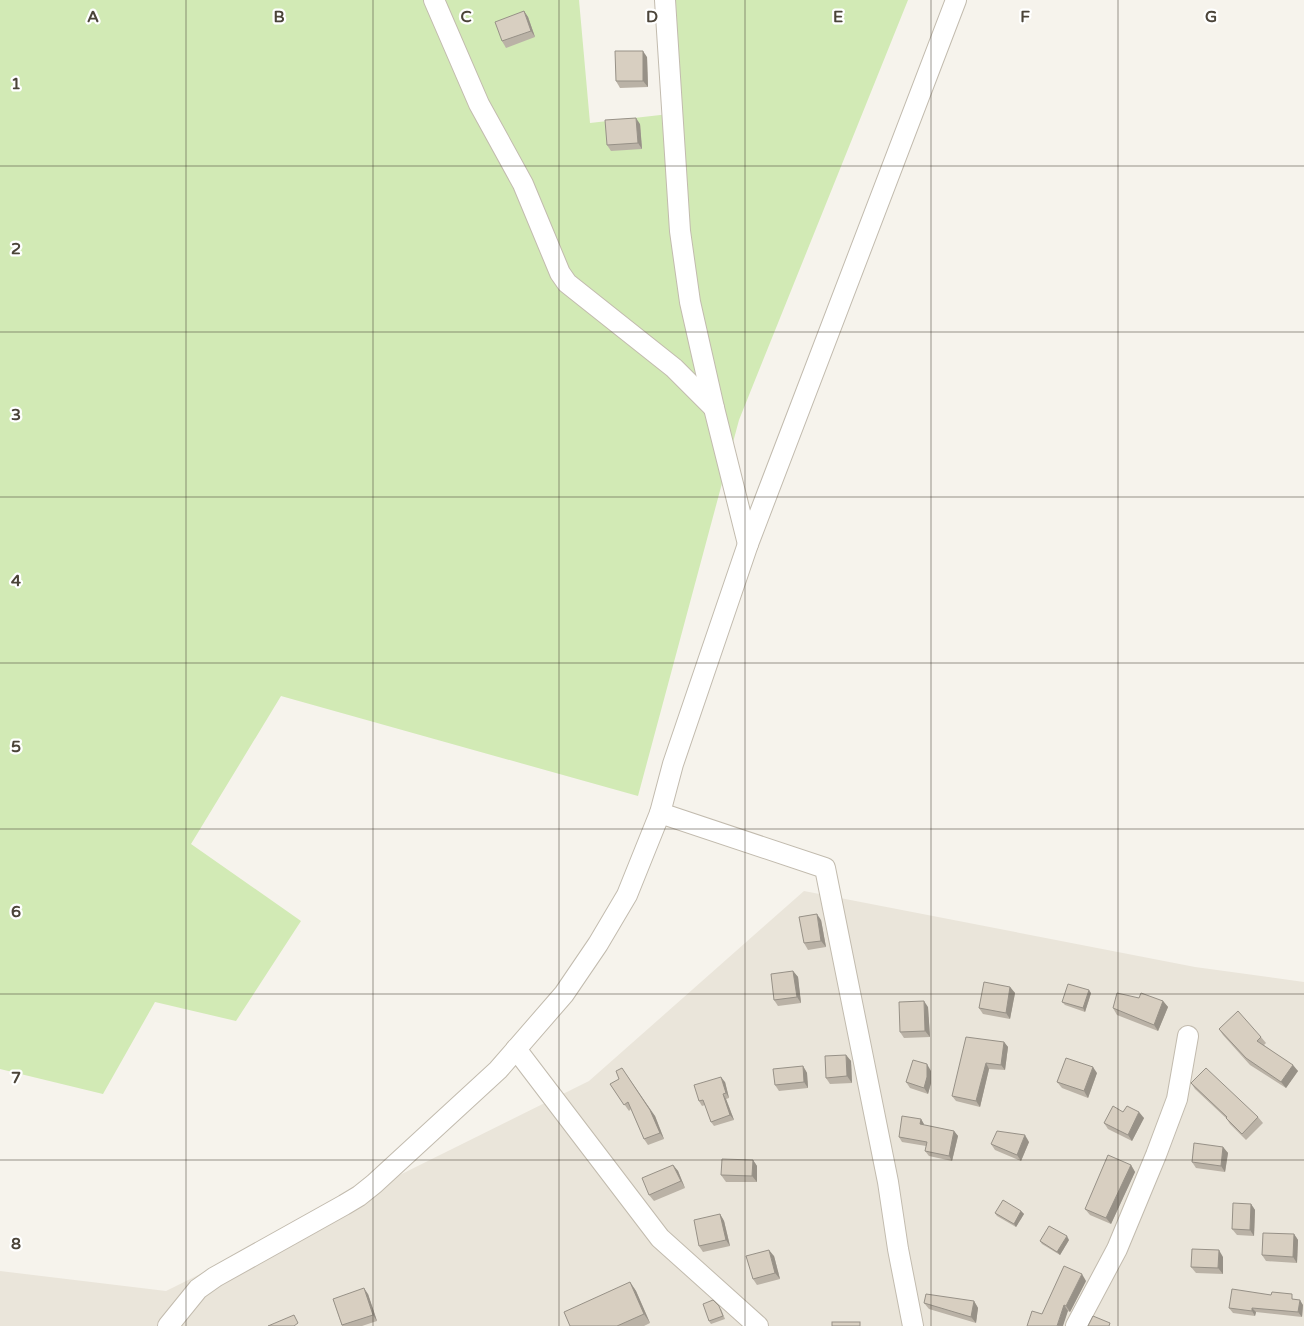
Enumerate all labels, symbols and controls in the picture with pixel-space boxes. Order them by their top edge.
text: A [87,7,99,27]
text: B [273,7,285,27]
text: C [460,7,472,27]
text: D [646,7,658,27]
text: E [833,7,843,27]
text: F [1020,7,1030,27]
text: G [1205,7,1217,27]
text: 1 [11,74,21,94]
text: 2 [11,239,21,259]
text: 3 [11,405,21,425]
text: 4 [11,571,21,591]
text: 5 [11,737,21,757]
text: 6 [11,902,21,922]
text: 7 [11,1068,21,1088]
text: 8 [11,1234,21,1254]

